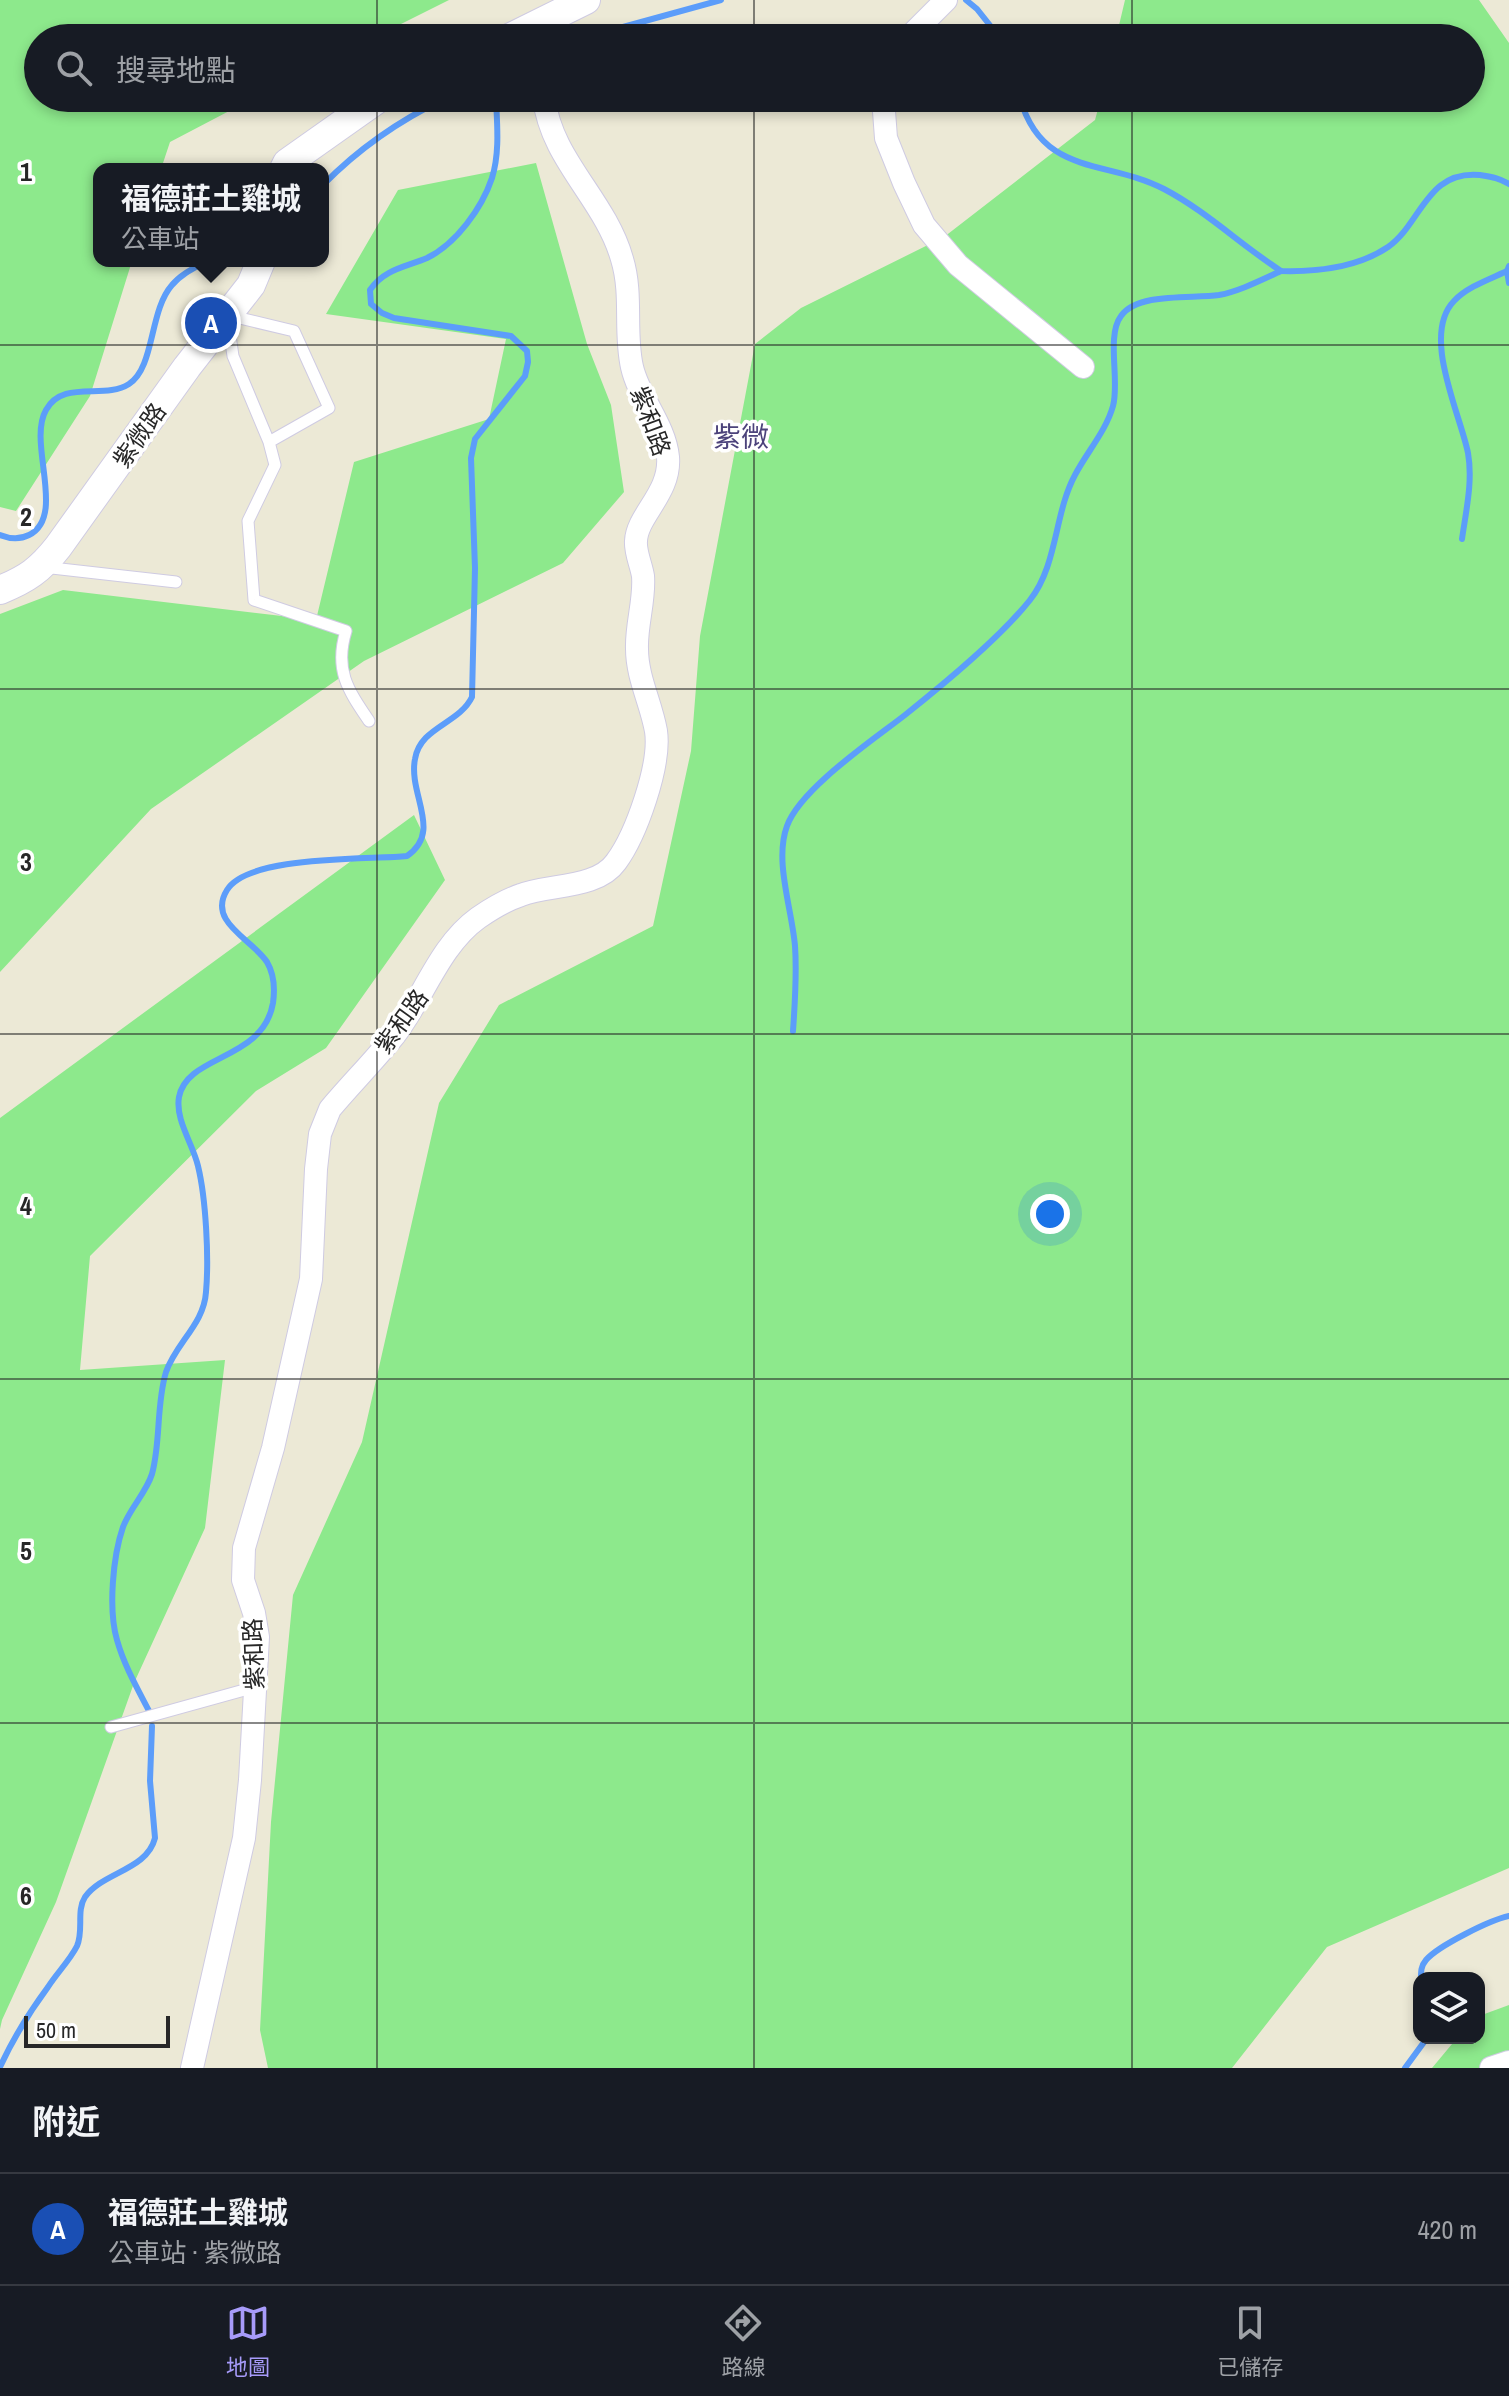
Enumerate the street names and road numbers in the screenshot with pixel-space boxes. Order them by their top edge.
street label: 紫和路 [624,382,678,460]
street label: 紫微路 [105,396,173,474]
street label: 紫和路 [367,982,435,1060]
street label: 紫和路 [236,1617,270,1691]

